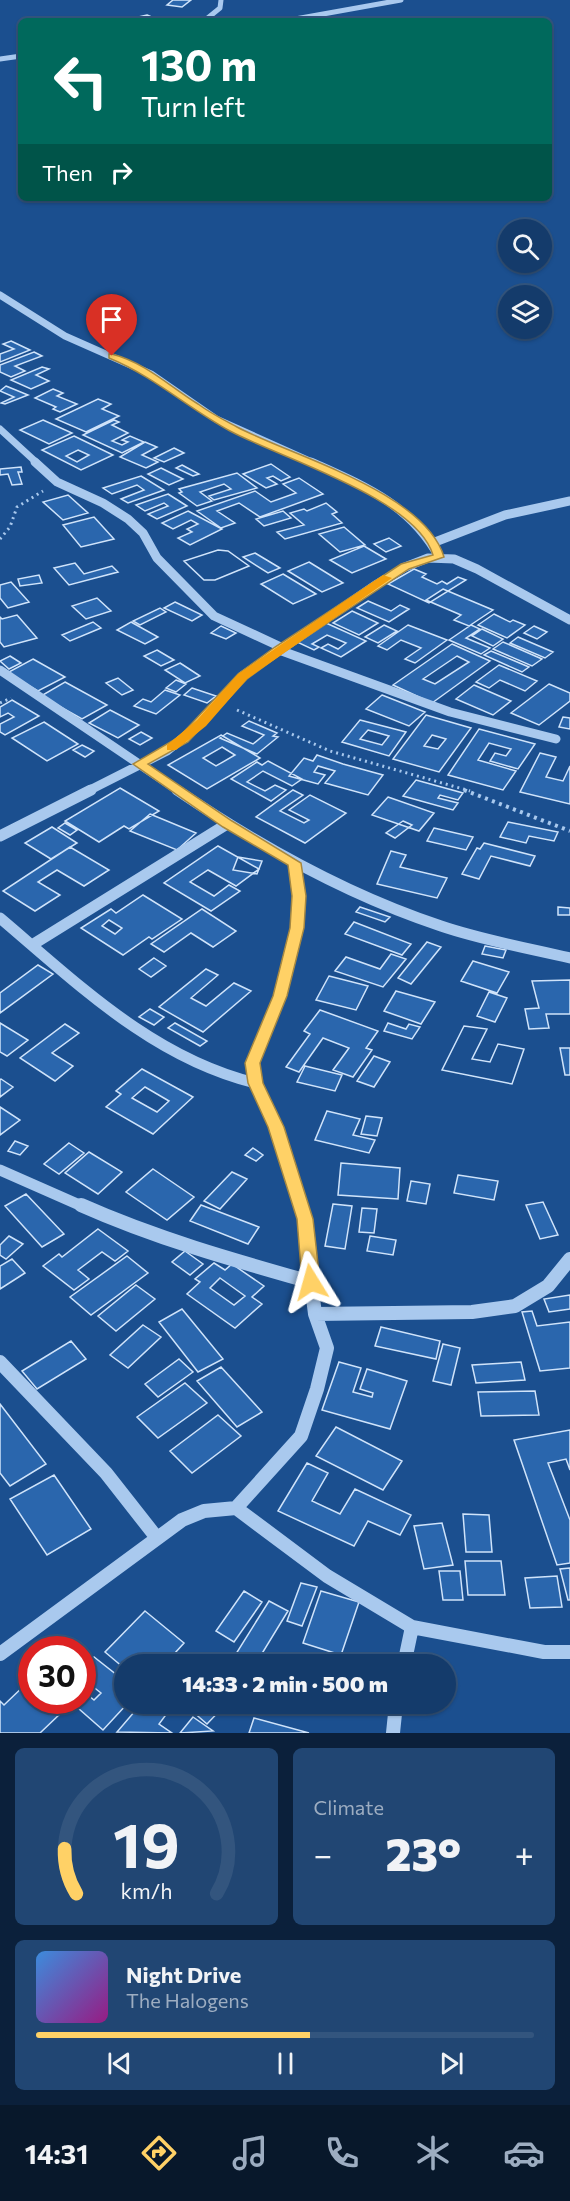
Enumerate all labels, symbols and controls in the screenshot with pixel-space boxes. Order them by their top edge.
text: 130 m [141,38,257,90]
icon: left [42,42,120,120]
text: Turn left [141,90,245,123]
icon: right [105,156,138,189]
text: Then [42,159,93,186]
map controls [498,219,552,339]
button: search [498,219,552,273]
button: layers [498,285,552,339]
pin [86,294,137,356]
icon: arrive [95,303,128,336]
position arrow [279,1250,343,1314]
speed limit sign: 30 [18,1636,96,1714]
text: 14:33 · 2 min · 500 m [182,1670,388,1697]
text: Climate [314,1795,384,1819]
text: 19 [113,1805,180,1881]
text: 23° [386,1825,461,1880]
text: − [314,1833,332,1874]
text: + [515,1833,534,1874]
text: km/h [120,1877,172,1903]
text: Night Drive [126,1961,241,1988]
text: The Halogens [126,1988,249,2012]
icon: previous [103,2047,136,2080]
icon: pause [269,2047,302,2080]
icon: next [435,2047,468,2080]
icon: directions [138,2132,180,2174]
icon: music [229,2132,271,2174]
icon: phone [321,2132,363,2174]
icon: climate [412,2132,454,2174]
icon: car [503,2132,545,2174]
text: 14:31 [25,2137,89,2170]

